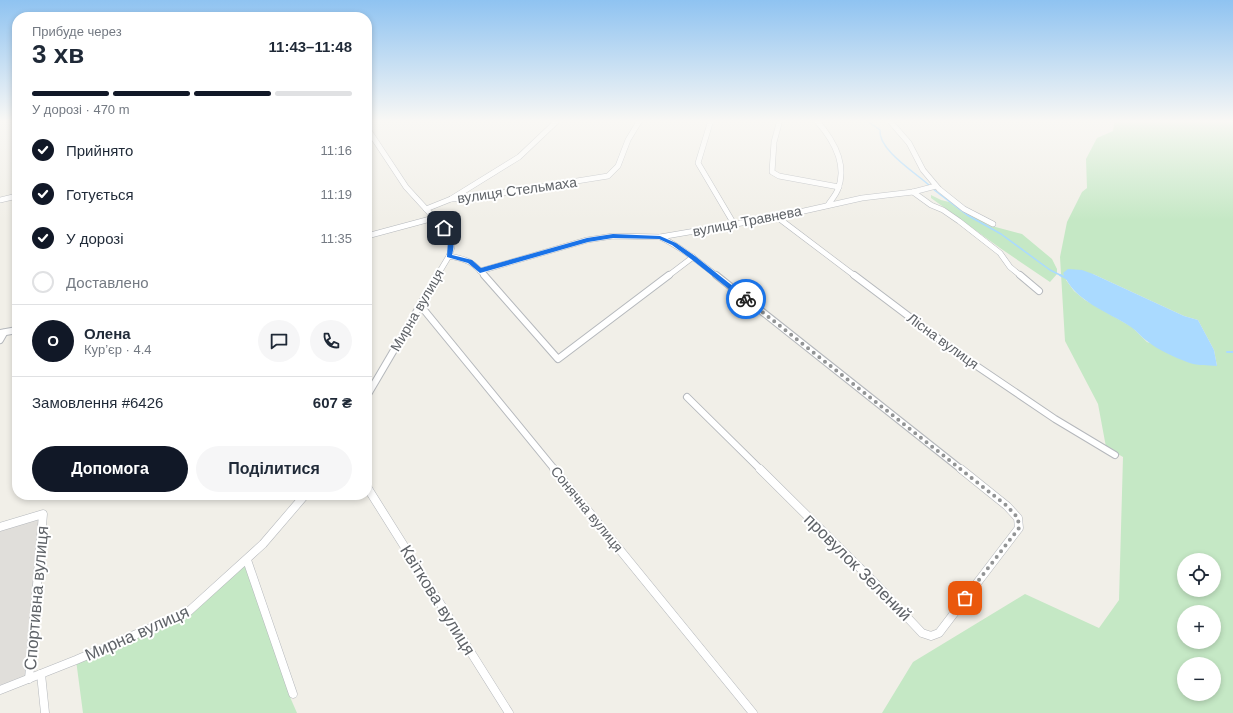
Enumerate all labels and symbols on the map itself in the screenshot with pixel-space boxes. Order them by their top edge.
street label: вулиця Стельмаха [456,174,578,206]
street label: вулиця Травнева [691,203,803,239]
pin [427,211,461,245]
street label: Мирна вулиця [387,266,447,354]
courier [726,279,766,319]
street label: Лісна вулиця [904,310,982,372]
street label: Сонячна вулиця [548,463,626,555]
street label: провулок Зелений [800,510,915,625]
street label: Спортивна вулиця [21,525,52,671]
street label: Квіткова вулиця [396,542,479,659]
pin [948,581,982,615]
street label: Мирна вулиця [82,602,192,665]

